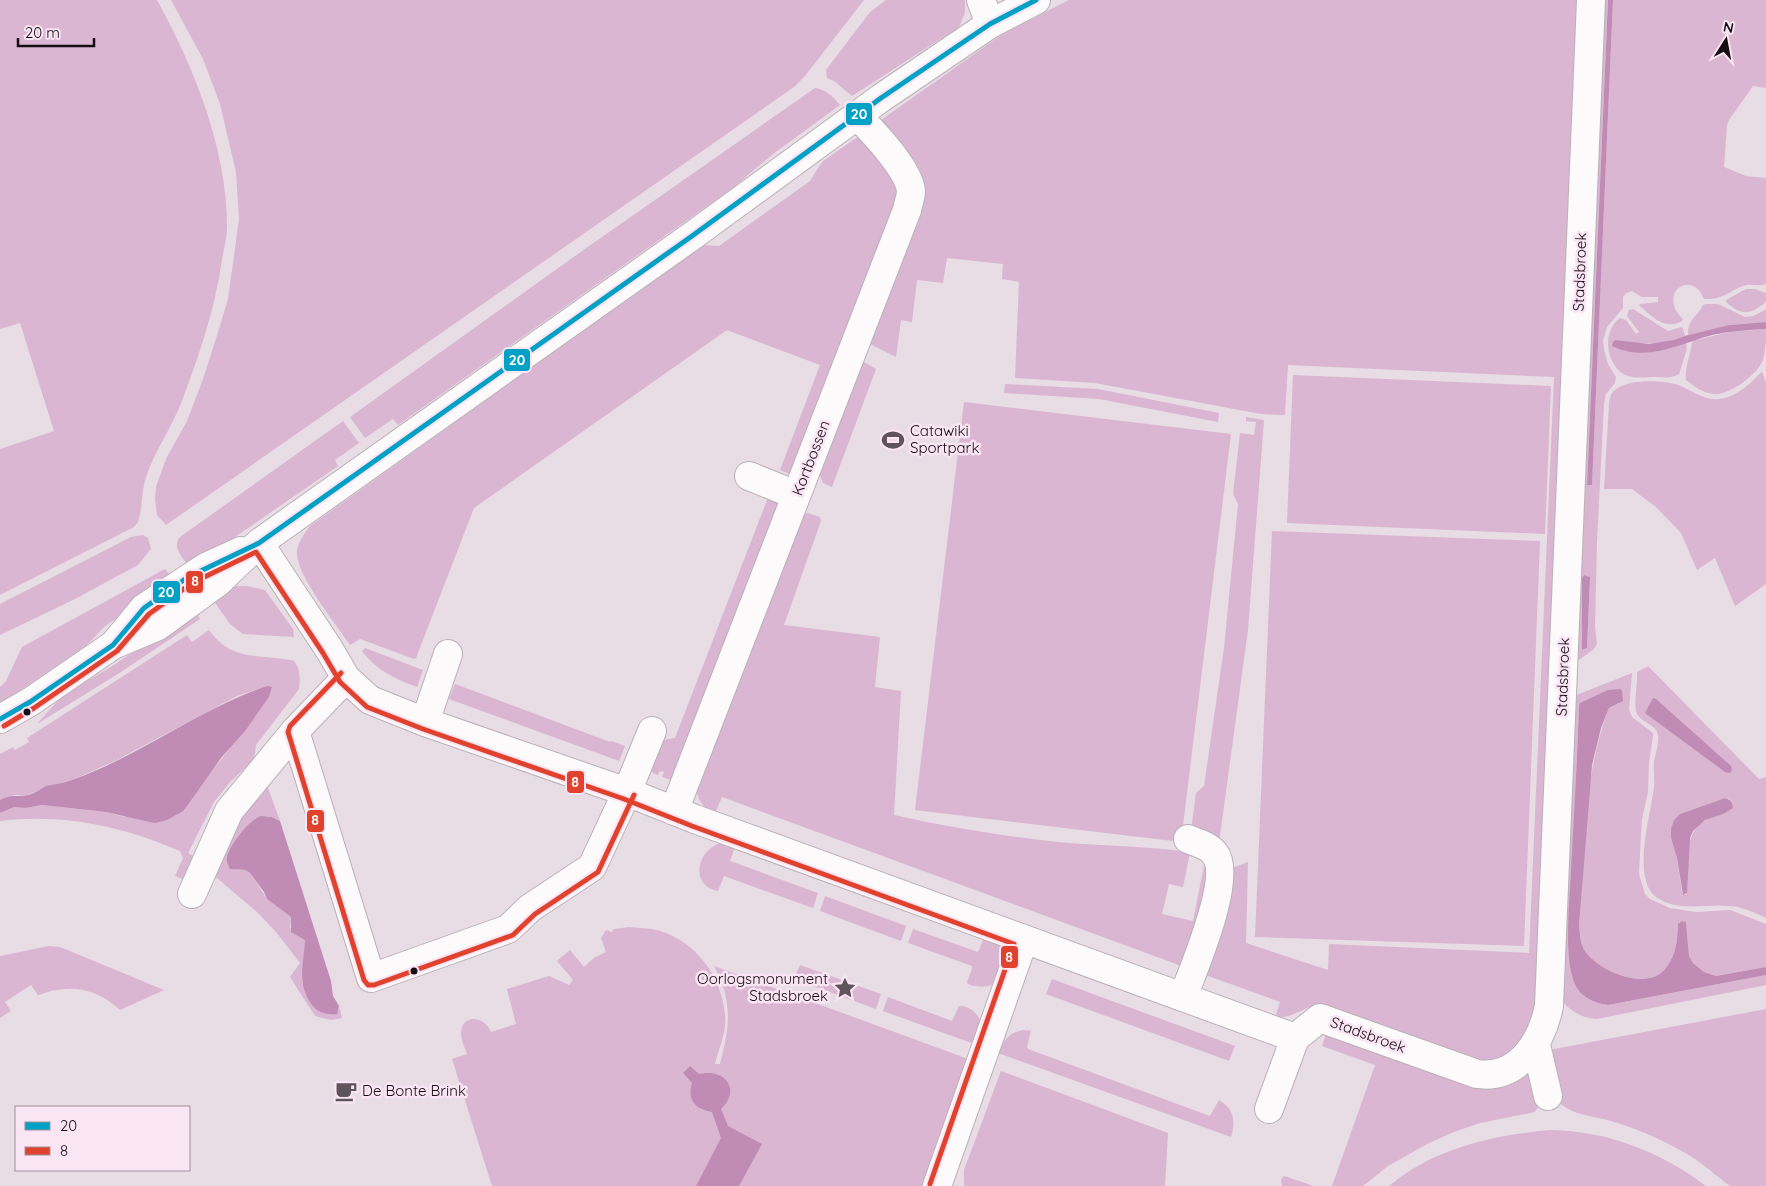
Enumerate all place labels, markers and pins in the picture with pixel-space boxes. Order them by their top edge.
place label: Catawiki Sportpark [910,421,979,457]
sports icon: Catawiki Sportpark [880,427,906,453]
unlabelled marker [22,707,32,717]
unlabelled marker [409,966,419,976]
place label: Oorlogsmonument Stadsbroek [697,969,828,1005]
place icon: Oorlogsmonument Stadsbroek [832,975,858,1001]
cafe icon: De Bonte Brink [333,1078,359,1104]
place label: De Bonte Brink [362,1081,466,1100]

